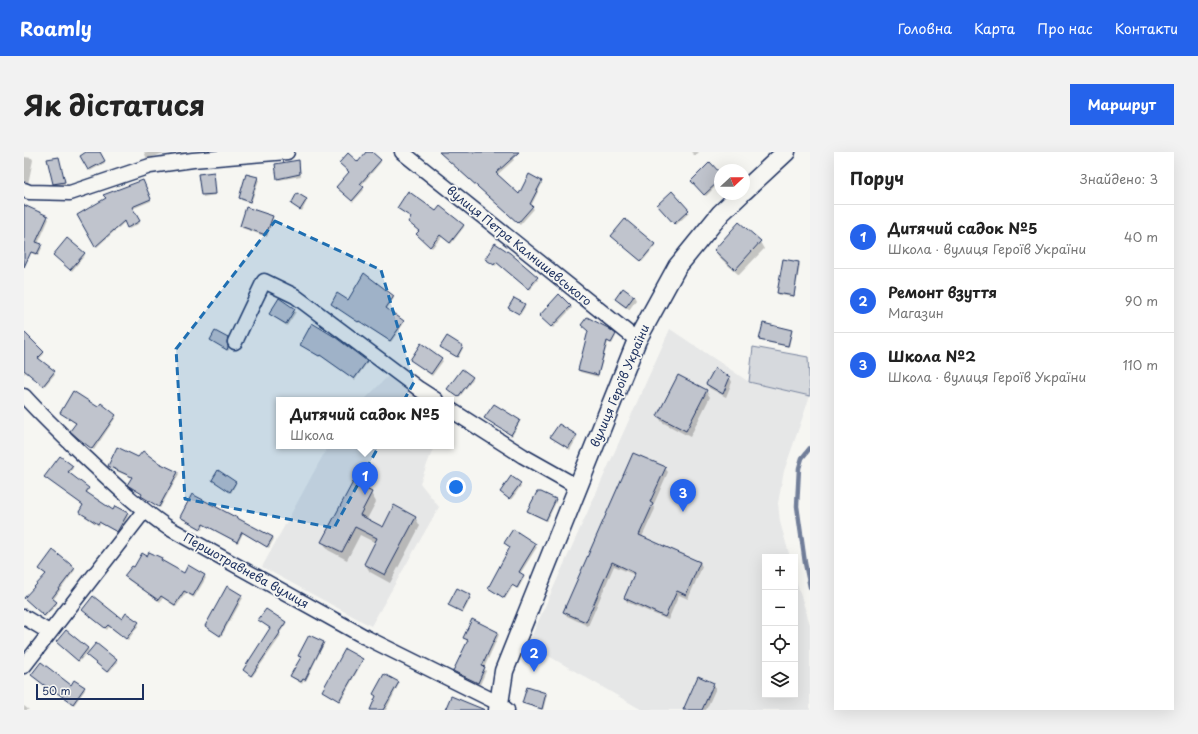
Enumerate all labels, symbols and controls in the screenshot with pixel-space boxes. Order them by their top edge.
text: Roamly [20,14,92,42]
text: Головна [898,18,952,39]
text: Карта [974,18,1015,39]
text: Про нас [1037,18,1093,39]
text: Контакти [1115,18,1178,39]
text: Як дістатися [24,83,205,126]
button: Маршрут [1070,84,1174,125]
north arrow [714,164,750,200]
text: Поруч [850,165,904,191]
text: Знайдено: 3 [1080,169,1158,188]
street label: вулиця Петра Калнишевського [443,181,596,310]
text: Дитячий садок №5 [888,216,1038,239]
text: 1 [860,227,866,246]
text: 40 m [1124,227,1158,246]
text: Школа · вулиця Героїв України [888,239,1086,258]
text: Ремонт взуття [888,280,997,303]
text: 2 [858,291,868,310]
text: 90 m [1125,291,1158,310]
text: Магазин [888,303,944,322]
street label: вулиця Героїв України [585,321,653,450]
text: Школа №2 [888,344,976,367]
text: 3 [859,355,867,374]
text: 110 m [1123,355,1158,374]
text: Школа · вулиця Героїв України [888,367,1086,386]
popup [276,397,454,449]
text: Дитячий садок №5 [290,402,440,425]
text: Школа [290,425,334,444]
pin: 1 [352,462,378,495]
your location [446,477,466,497]
pin: 3 [670,479,696,512]
street label: Першотравнева вулиця [180,528,313,612]
map controls [762,554,798,698]
button: + [762,554,798,590]
button: − [762,590,798,626]
button: locate [762,626,798,662]
pin: 2 [521,639,547,672]
button: layers [762,662,798,698]
scale bar [36,682,144,701]
text: 50 m [42,682,71,699]

